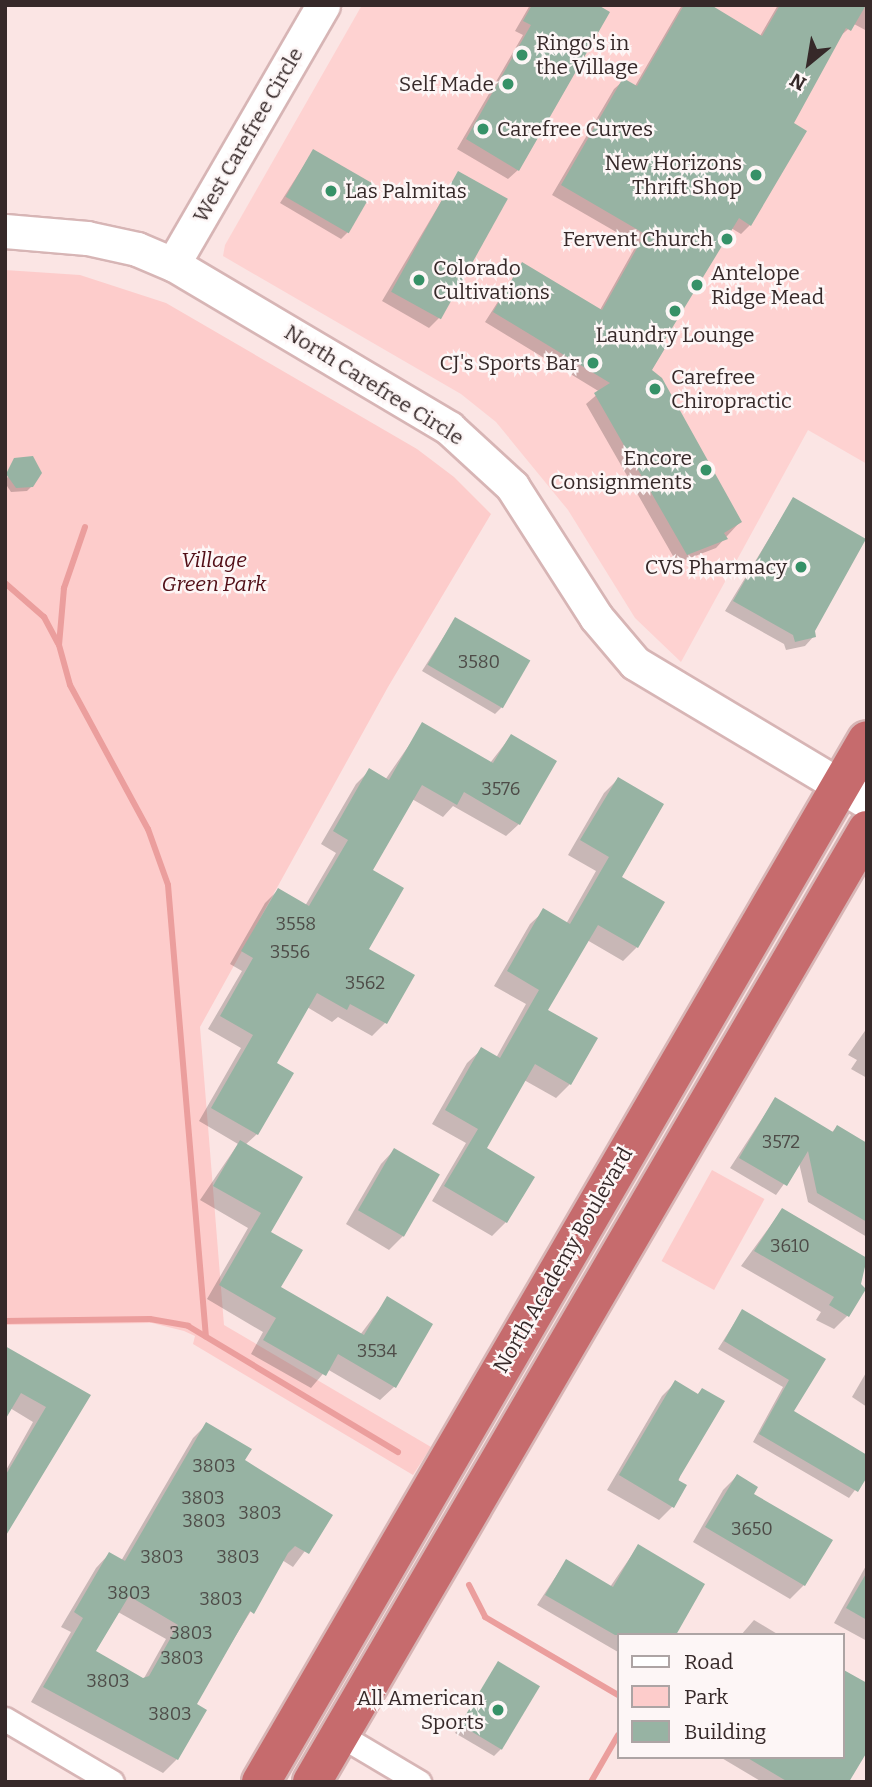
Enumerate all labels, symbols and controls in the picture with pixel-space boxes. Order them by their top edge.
north arrow [774,28,844,98]
place label: Ringo's in the Village [536,30,638,80]
street label: West Carefree Circle [188,43,308,227]
marker: Ringo's in the Village [514,47,530,63]
text: N [786,68,810,95]
place label: Self Made [399,71,494,97]
marker: Self Made [500,76,516,92]
place label: Carefree Curves [497,116,653,142]
marker: Carefree Curves [475,121,491,137]
place label: New Horizons Thrift Shop [604,150,742,200]
marker: New Horizons Thrift Shop [748,167,764,183]
place label: Las Palmitas [345,178,467,204]
marker: Las Palmitas [323,183,339,199]
place label: Fervent Church [563,226,713,252]
marker: Fervent Church [719,231,735,247]
place label: Colorado Cultivations [433,255,550,305]
place label: Antelope Ridge Mead [711,260,824,310]
marker: Colorado Cultivations [411,272,427,288]
marker: Antelope Ridge Mead [689,277,705,293]
marker: Laundry Lounge [667,303,683,319]
street label: North Carefree Circle [280,320,468,450]
place label: Laundry Lounge [595,322,755,348]
place label: CJ's Sports Bar [439,350,579,376]
marker: CJ's Sports Bar [585,355,601,371]
place label: Carefree Chiropractic [671,364,792,414]
marker: Carefree Chiropractic [645,379,665,399]
place label: Encore Consignments [550,445,692,495]
marker: Encore Consignments [698,462,714,478]
park label: Village Green Park [162,547,266,597]
place label: CVS Pharmacy [645,554,787,580]
marker: CVS Pharmacy [793,559,809,575]
house number: 3580 [458,651,500,673]
house number: 3576 [482,778,520,800]
house number: 3558 [276,913,316,935]
house number: 3556 [270,941,310,963]
house number: 3562 [345,972,385,994]
house number: 3572 [762,1131,800,1153]
street label: North Academy Boulevard [488,1143,638,1377]
house number: 3610 [770,1235,810,1257]
house number: 3534 [357,1340,397,1362]
house number: 3803 [193,1455,235,1477]
house number: 3803 [182,1487,224,1509]
house number: 3803 [239,1502,281,1524]
house number: 3803 [183,1510,225,1532]
house number: 3650 [731,1518,773,1540]
house number: 3803 [141,1546,183,1568]
house number: 3803 [217,1546,259,1568]
house number: 3803 [108,1582,150,1604]
house number: 3803 [200,1588,242,1610]
house number: 3803 [170,1622,212,1644]
legend [616,1633,844,1759]
house number: 3803 [161,1647,203,1669]
text: Road [684,1649,733,1675]
house number: 3803 [87,1670,129,1692]
text: Park [684,1684,728,1710]
place label: All American Sports [357,1685,484,1735]
marker: All American Sports [490,1702,506,1718]
house number: 3803 [149,1703,191,1725]
text: Building [684,1719,766,1745]

